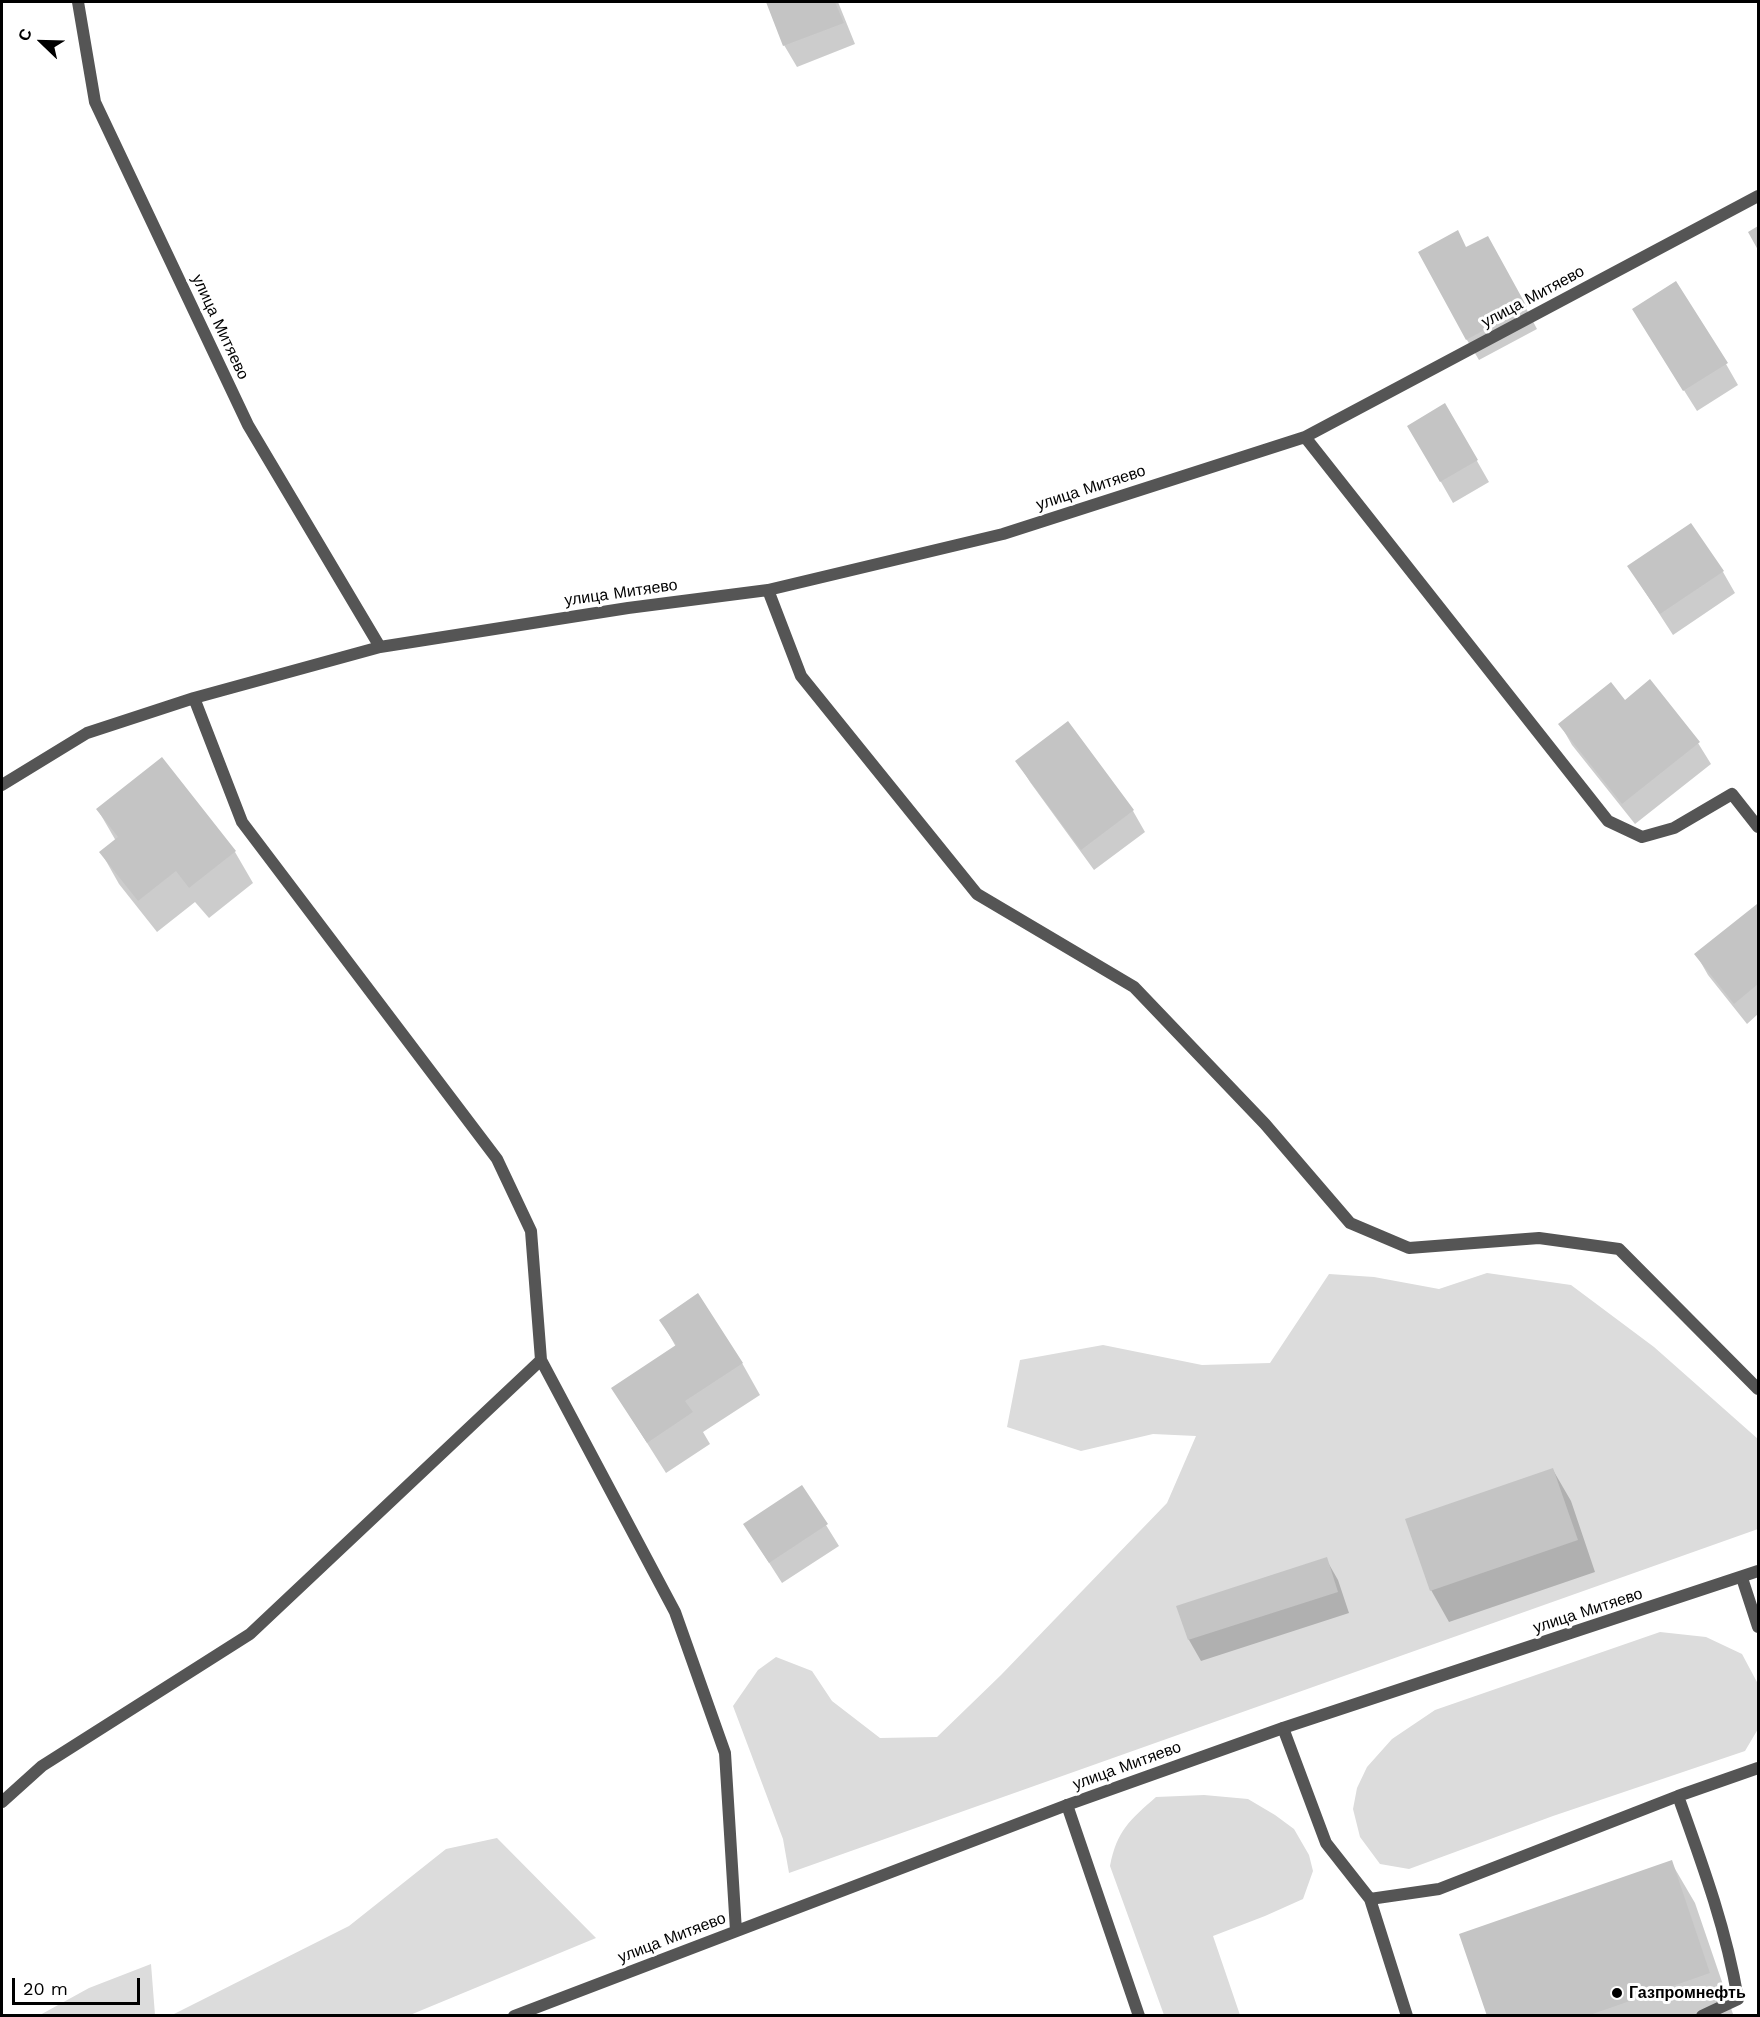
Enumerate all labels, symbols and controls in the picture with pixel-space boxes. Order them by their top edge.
north arrow [12,12,72,72]
text: С [14,26,36,44]
street label: улица Митяево [1478,262,1588,332]
street label: улица Митяево [187,271,253,383]
street label: улица Митяево [1034,461,1148,515]
street label: улица Митяево [563,576,679,610]
street label: улица Митяево [1531,1584,1645,1638]
street label: улица Митяево [1070,1738,1184,1794]
street label: улица Митяево [615,1909,729,1967]
scale bar [15,1966,142,2004]
text: 20 m [23,1978,68,1999]
place label: Газпромнефть [1629,1983,1746,2003]
marker: Газпромнефть [1610,1986,1624,2000]

